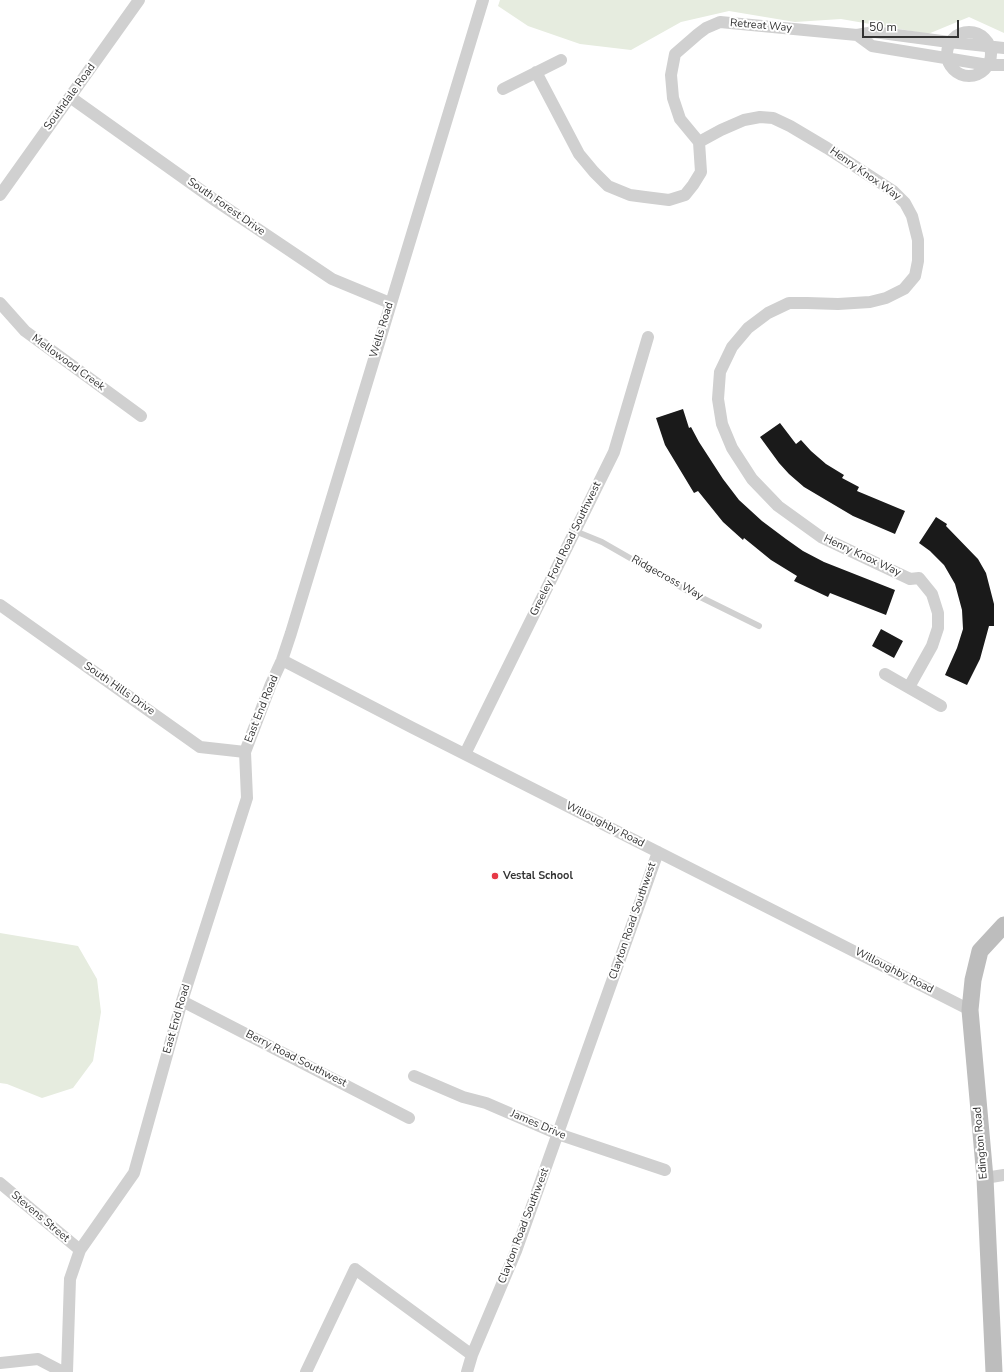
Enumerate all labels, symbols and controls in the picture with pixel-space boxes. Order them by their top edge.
scale bar [864,12,961,38]
street label: Retreat Way [730,17,792,35]
text: 50 m [869,19,897,35]
street label: Southdale Road [41,61,99,133]
street label: Henry Knox Way [827,145,903,203]
street label: South Forest Drive [185,175,267,239]
street label: Wells Road [367,301,397,359]
street label: Mellowood Creek [29,332,107,394]
street label: Greeley Ford Road Southwest [528,480,604,618]
street label: Henry Knox Way [821,532,903,580]
street label: Ridgecross Way [629,553,705,603]
street label: South Hills Drive [81,660,157,718]
street label: East End Road [242,673,282,745]
street label: Willoughby Road [563,799,647,851]
street label: Clayton Road Southwest [607,861,659,981]
place label: Vestal School [503,869,573,883]
marker: Vestal School [490,871,500,881]
street label: Willoughby Road [852,945,936,997]
street label: East End Road [161,983,193,1055]
street label: Berry Road Southwest [243,1028,349,1090]
street label: Edington Road [971,1106,991,1180]
street label: James Drive [508,1107,568,1143]
street label: Clayton Road Southwest [496,1166,552,1286]
street label: Stevens Street [8,1189,72,1245]

